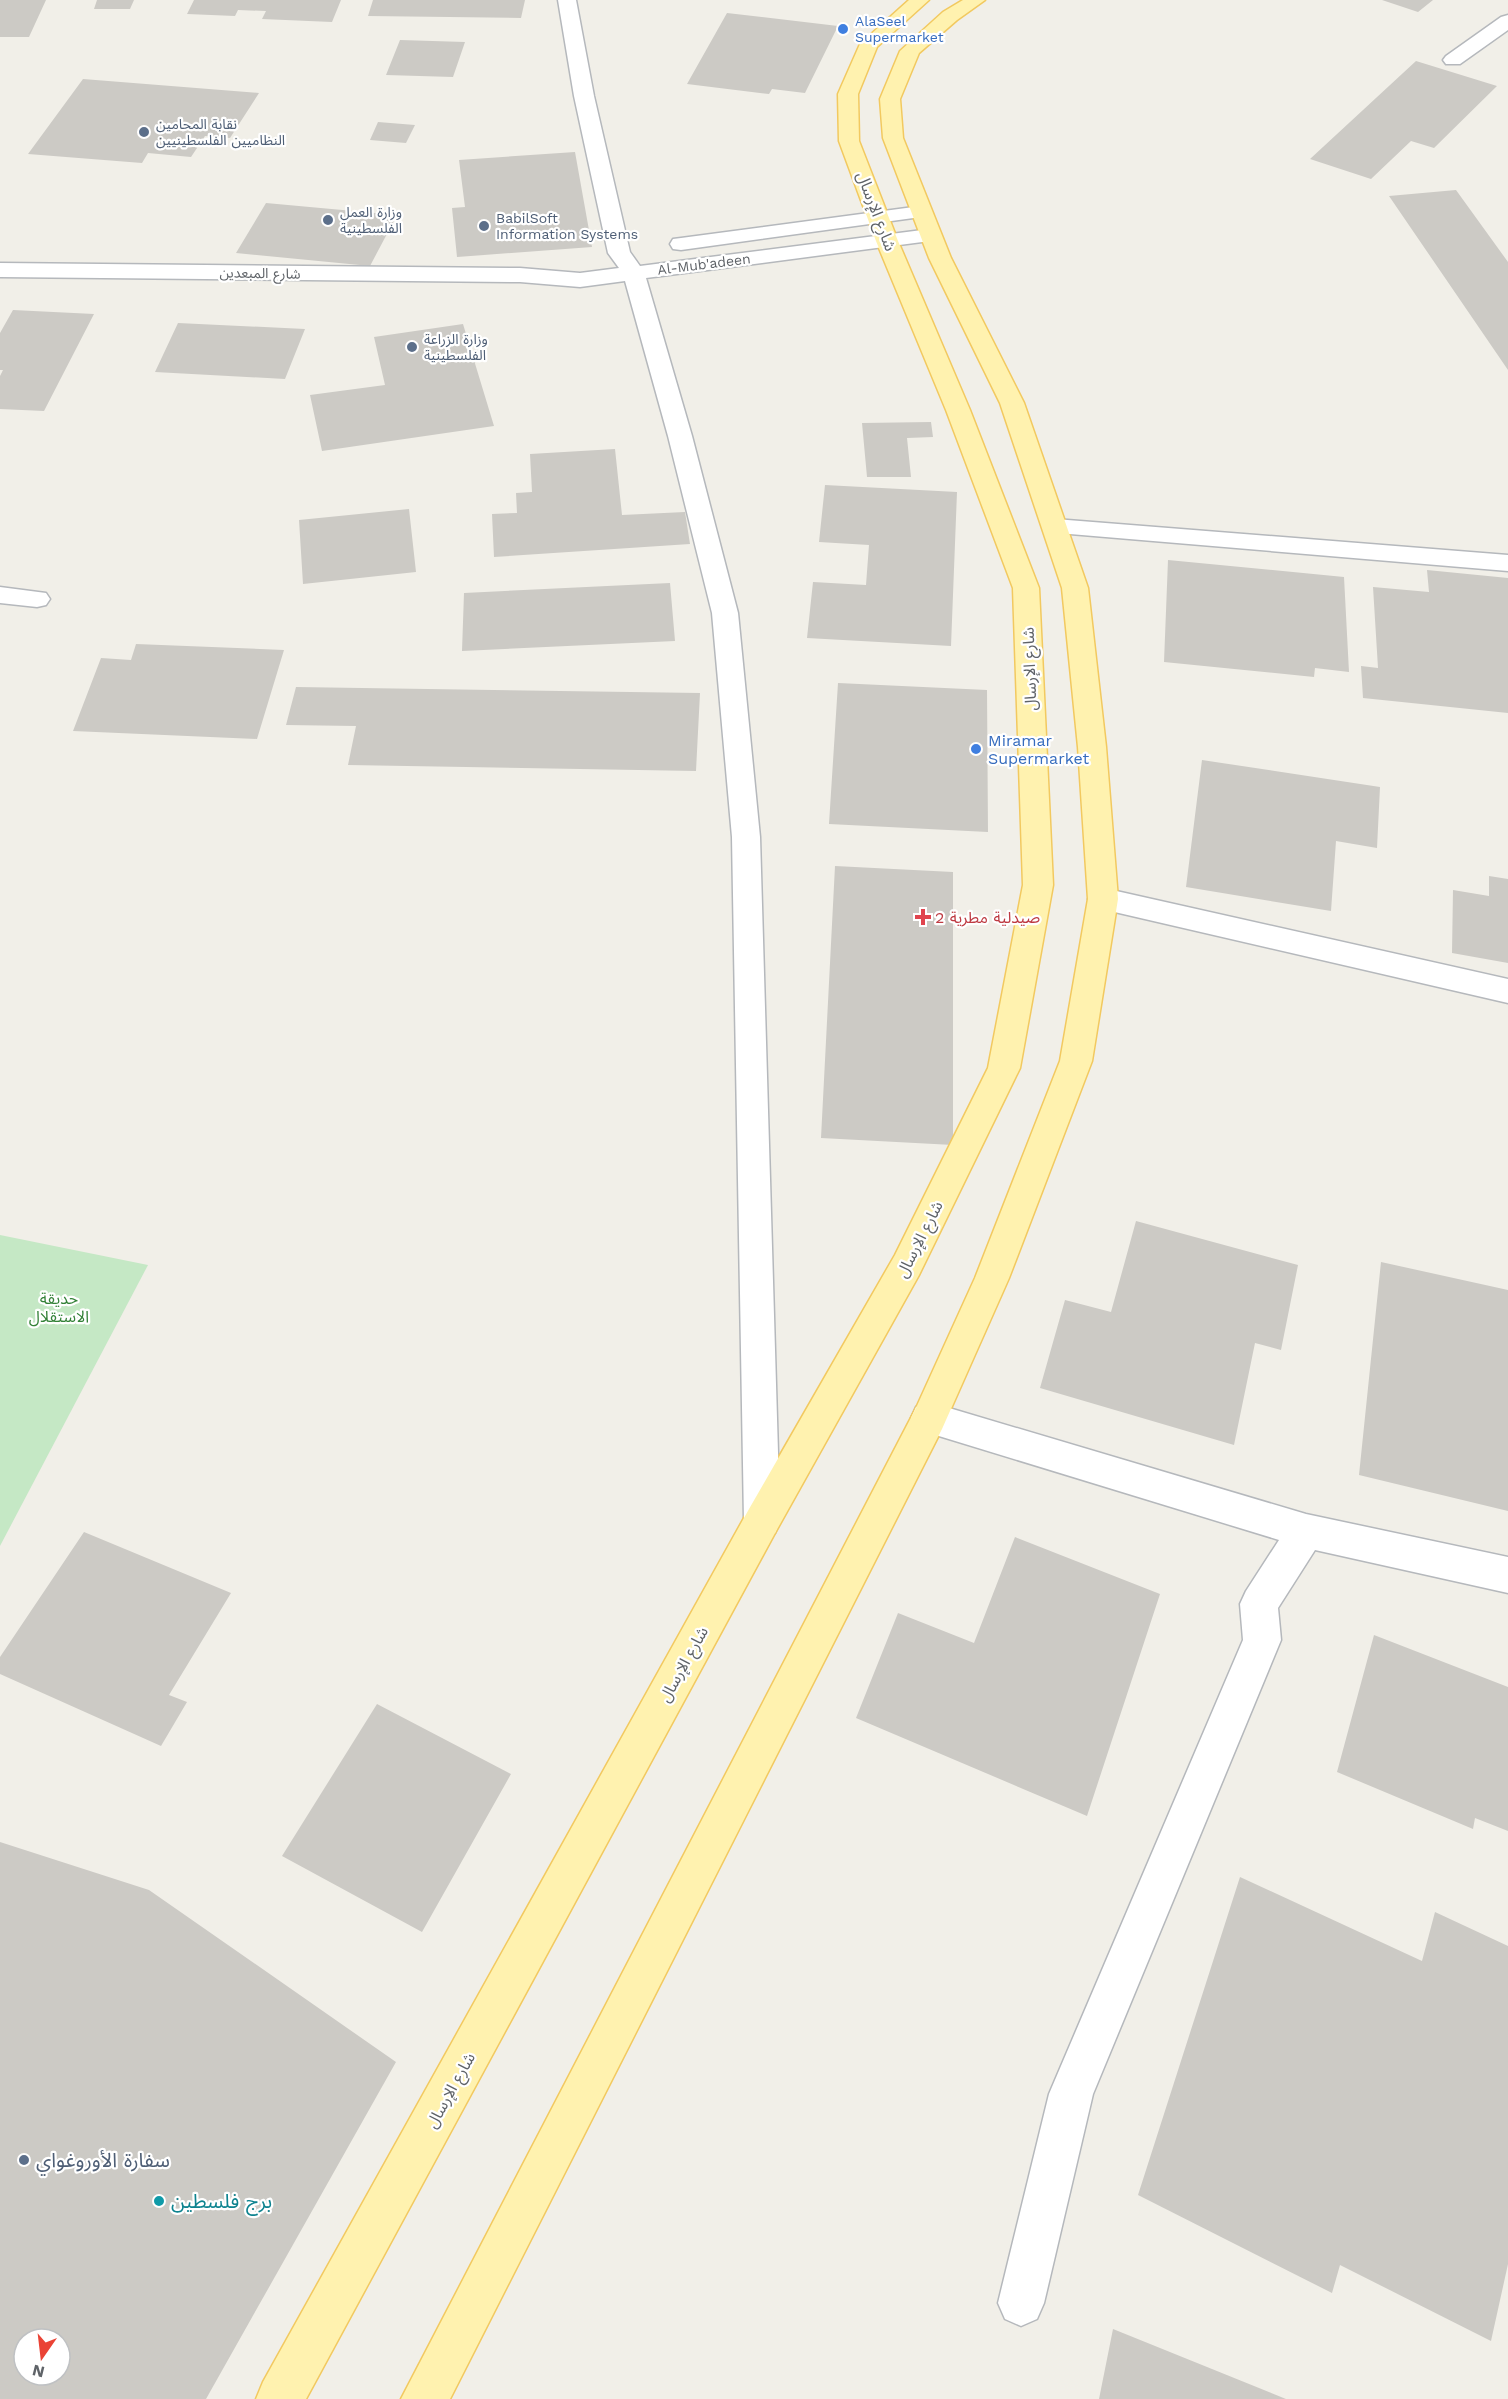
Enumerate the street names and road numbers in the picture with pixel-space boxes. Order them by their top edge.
street label: شارع الإرسال [850,169,900,255]
street label: Al-Mub'adeen [657,250,751,278]
street label: شارع المبعدين [219,264,301,285]
street label: شارع الإرسال [1019,627,1043,711]
street label: شارع الإرسال [892,1198,950,1282]
street label: شارع الإرسال [655,1623,715,1707]
street label: شارع الإرسال [422,2049,482,2133]

